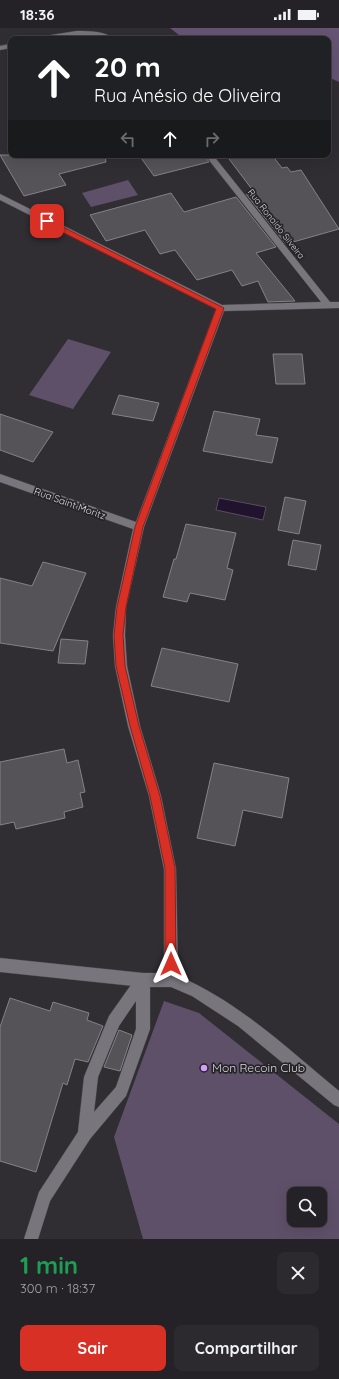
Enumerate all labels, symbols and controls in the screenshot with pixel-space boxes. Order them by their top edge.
text: 18:36 [20,5,55,24]
text: 20 m [94,49,161,84]
icon: ahead [28,52,80,104]
text: Rua Anésio de Oliveira [94,84,281,107]
icon: left [117,128,139,150]
icon: ahead [159,128,181,150]
icon: right [201,128,223,150]
street label: Rua Ronaldo Silveira [246,187,307,261]
pin [30,204,64,238]
icon: arrive [36,210,58,232]
street label: Rua Saint Moritz [32,484,108,523]
position arrow [150,943,192,985]
place label: Mon Recoin Club [212,1060,305,1075]
marker: Mon Recoin Club [199,1063,209,1073]
map controls [287,1187,327,1227]
button: search [287,1187,327,1227]
text: 1 min [20,1250,78,1280]
button: close [277,1252,319,1294]
text: 300 m · 18:37 [20,1280,95,1296]
button: Sair [20,1325,166,1371]
button: Compartilhar [174,1325,319,1371]

